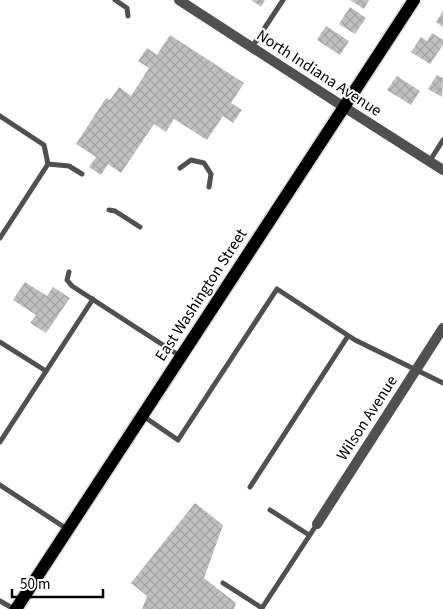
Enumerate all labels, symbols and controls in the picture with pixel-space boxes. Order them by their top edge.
street label: North Indiana Avenue [252,24,386,122]
street label: East Washington Street [150,224,252,366]
street label: Wilson Avenue [331,371,403,465]
scale bar [12,566,104,598]
text: 50 m [20,574,50,595]

